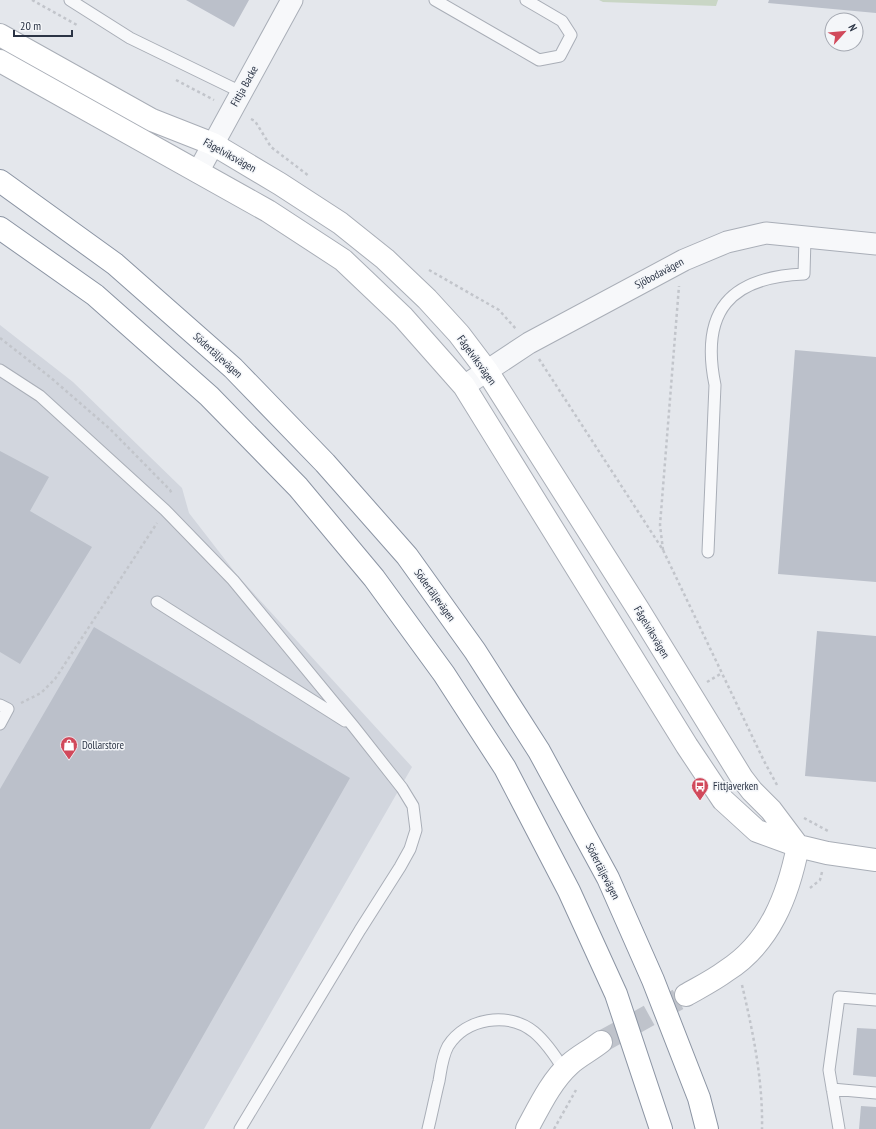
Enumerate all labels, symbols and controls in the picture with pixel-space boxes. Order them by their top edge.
scale bar [14,12,72,38]
north arrow [824,12,864,52]
text: 20 m [20,18,41,33]
text: N [845,22,861,33]
street label: Fittja Backe [227,63,261,109]
street label: Fågelviksvägen [201,135,259,175]
street label: Sjöbodavägen [632,254,686,292]
street label: Södertäljevägen [190,329,246,381]
street label: Fågelviksvägen [454,332,500,388]
street label: Södertäljevägen [411,566,459,624]
street label: Fågelviksvägen [631,603,673,661]
shop icon: Dollarstore [59,735,79,760]
place label: Dollarstore [82,738,124,752]
bus stop icon: Fittjaverken [690,776,710,801]
place label: Fittjaverken [713,779,758,793]
street label: Södertäljevägen [583,840,623,902]

